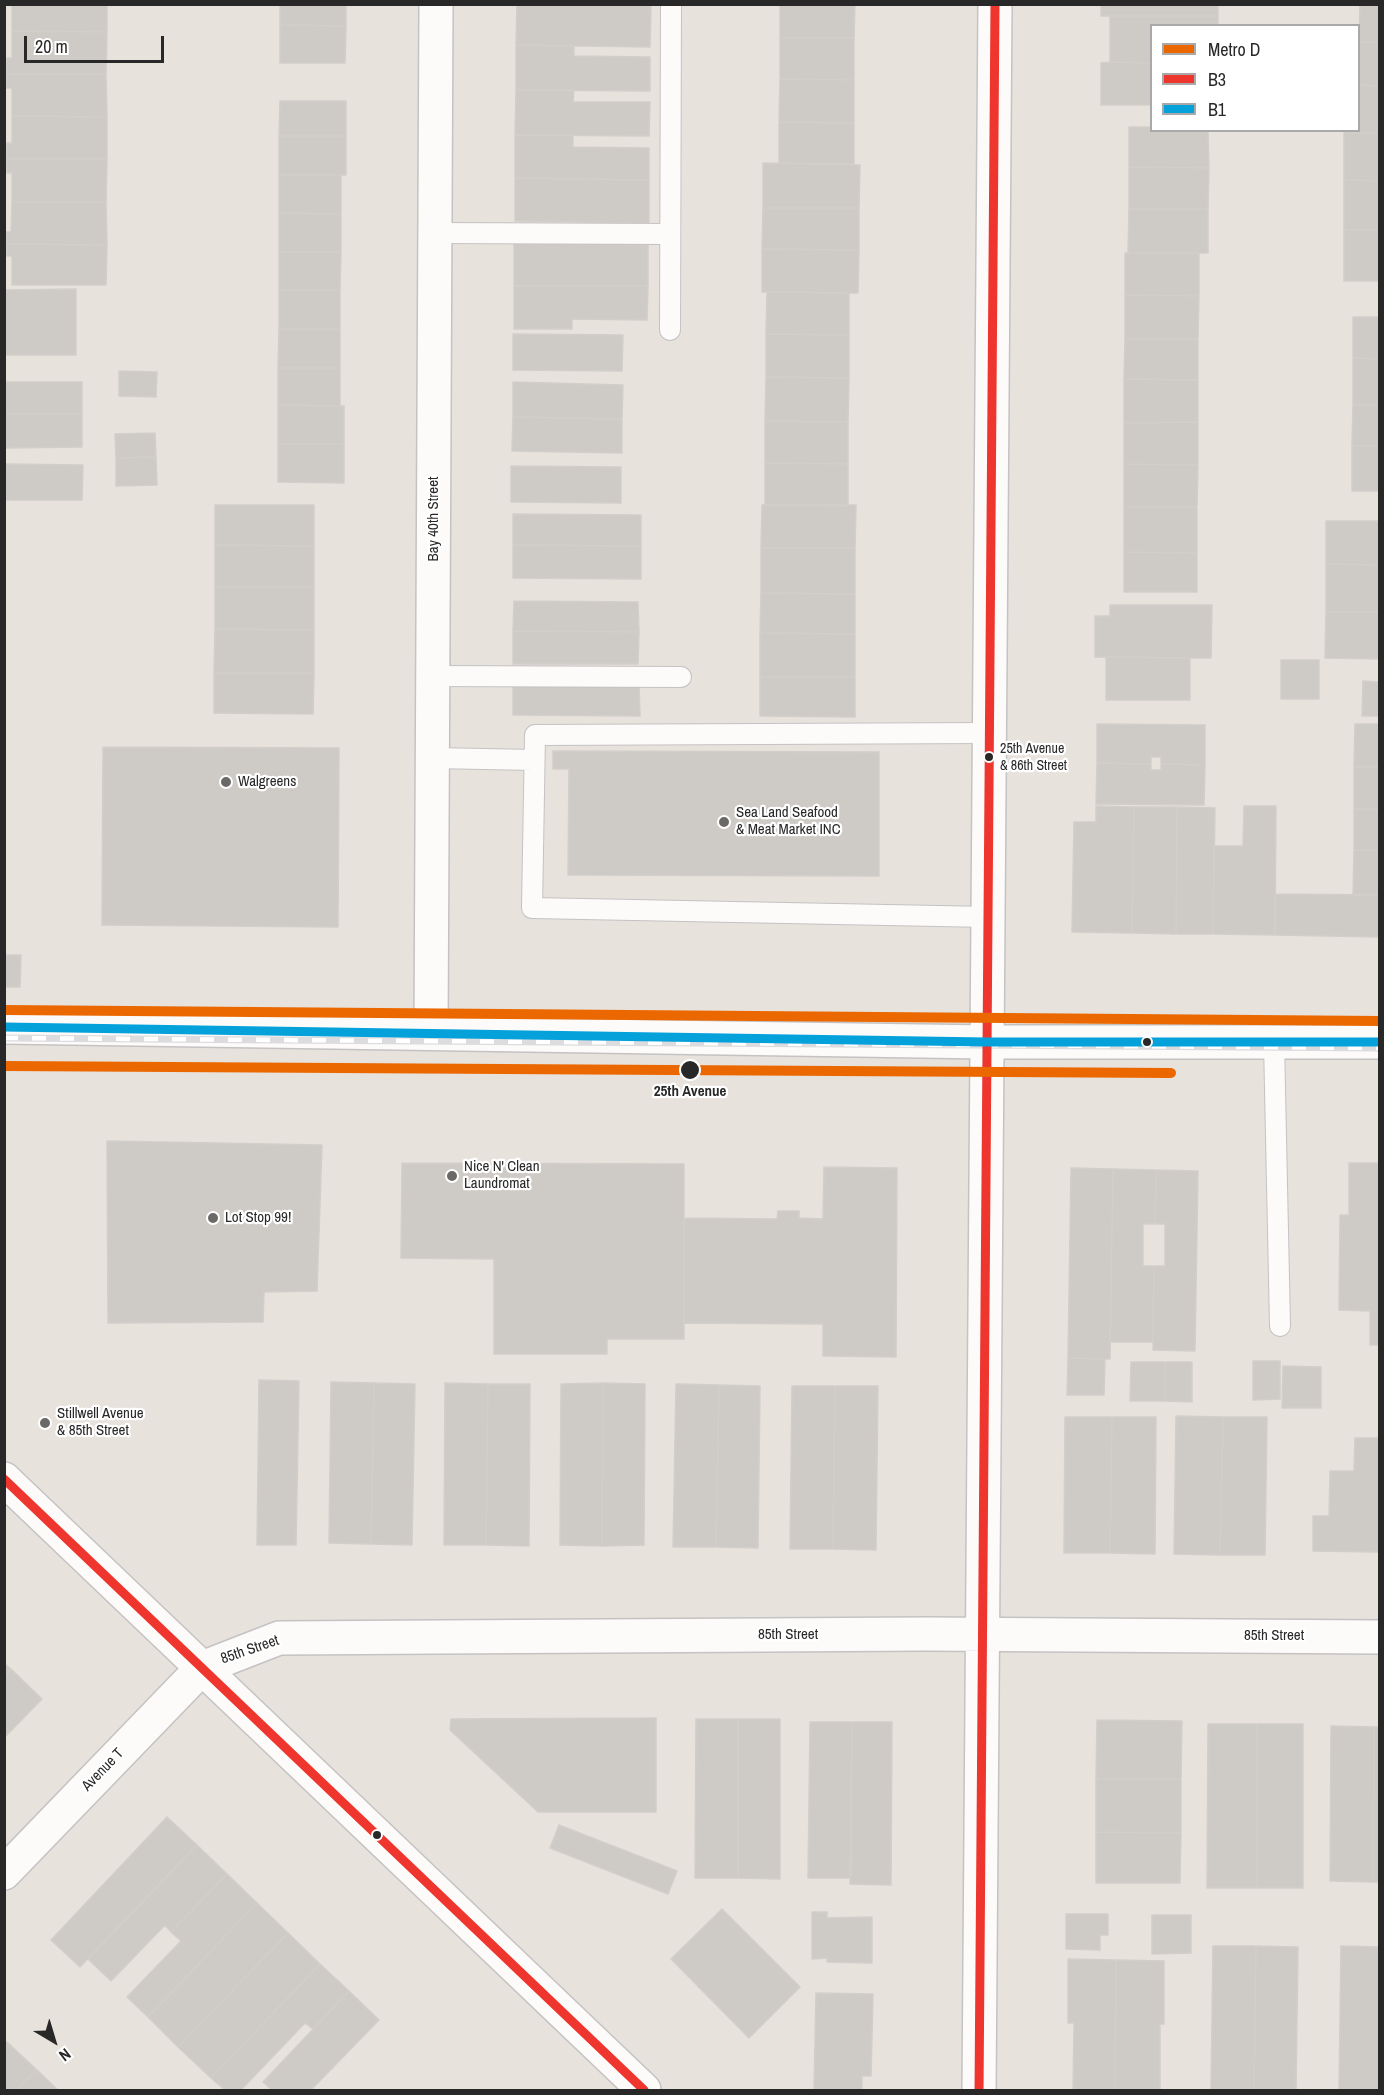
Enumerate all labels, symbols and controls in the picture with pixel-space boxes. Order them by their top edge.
scale bar [27,24,166,62]
legend [1150,24,1360,132]
text: 20 m [35,34,68,59]
text: Metro D [1208,37,1261,62]
text: B3 [1208,67,1226,92]
text: B1 [1208,97,1226,122]
street label: Bay 40th Street [425,477,443,561]
place label: 25th Avenue & 86th Street [1000,741,1067,774]
marker: 25th Avenue & 86th Street [983,751,995,763]
place label: Walgreens [238,773,296,791]
marker: Walgreens [219,775,233,789]
place label: Sea Land Seafood & Meat Market INC [736,804,841,839]
marker: Sea Land Seafood & Meat Market INC [717,815,731,829]
unlabelled marker [1141,1036,1153,1048]
marker: 25th Avenue [679,1059,701,1081]
place label: 25th Avenue [654,1083,726,1101]
place label: Nice N' Clean Laundromat [464,1158,539,1193]
marker: Nice N' Clean Laundromat [445,1169,459,1183]
place label: Lot Stop 99! [225,1209,291,1227]
marker: Lot Stop 99! [206,1211,220,1225]
place label: Stillwell Avenue & 85th Street [57,1405,144,1440]
marker: Stillwell Avenue & 85th Street [38,1416,52,1430]
street label: 85th Street [758,1626,818,1644]
street label: 85th Street [1244,1627,1304,1645]
street label: 85th Street [219,1632,281,1668]
street label: Avenue T [78,1745,128,1795]
unlabelled marker [371,1829,383,1841]
north arrow [24,2011,84,2071]
text: N [55,2044,76,2067]

